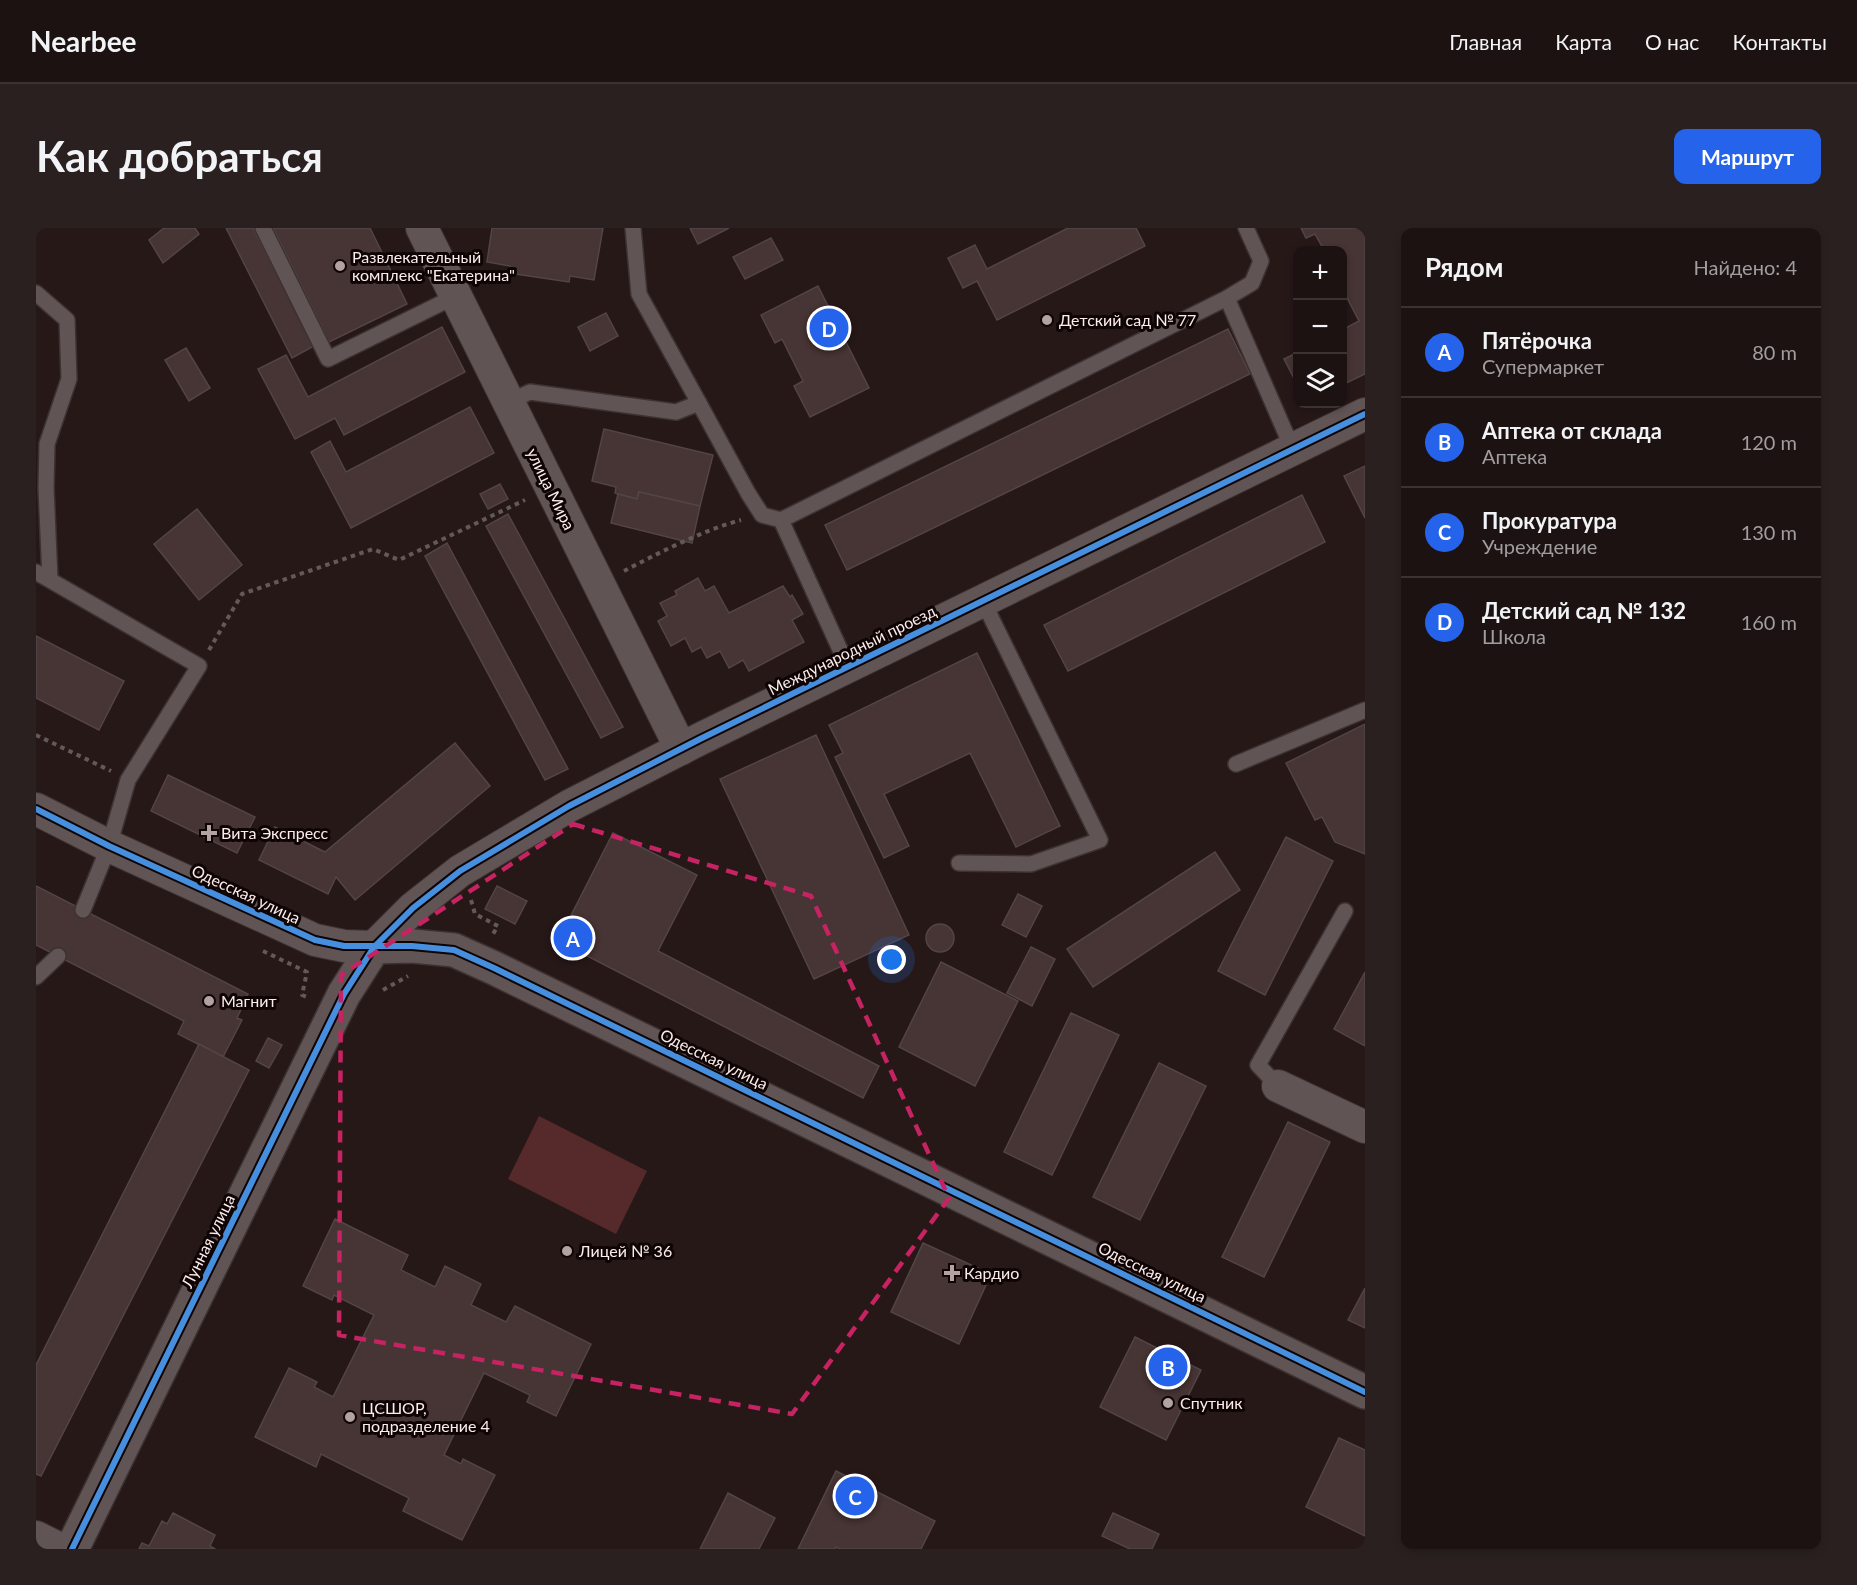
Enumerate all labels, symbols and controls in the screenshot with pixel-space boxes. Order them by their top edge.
text: Nearbee [30,24,137,58]
text: Главная [1449,29,1522,54]
text: Карта [1555,29,1612,54]
text: О нас [1645,29,1699,54]
text: Контакты [1732,29,1827,54]
button: Маршрут [1674,129,1821,184]
text: Как добраться [36,131,323,181]
map controls [1293,246,1347,408]
button: + [1293,246,1347,300]
place label: Развлекательный комплекс "Екатерина" [352,247,515,284]
text: Рядом [1425,251,1503,283]
text: Найдено: 4 [1694,255,1797,279]
marker: Развлекательный комплекс "Екатерина" [333,259,347,273]
button: − [1293,300,1347,354]
pin: D [810,306,848,350]
place label: Детский сад № 77 [1059,310,1196,329]
marker: Детский сад № 77 [1040,313,1054,327]
text: Пятёрочка [1482,327,1592,354]
text: A [1438,340,1451,364]
text: 80 m [1752,340,1797,364]
button: layers [1293,354,1347,408]
text: Супермаркет [1482,354,1604,378]
text: Аптека от склада [1482,417,1662,444]
text: B [1438,430,1451,454]
text: 120 m [1741,430,1797,454]
text: Аптека [1482,444,1547,468]
street label: улица Мира [523,445,579,533]
text: Прокуратура [1482,507,1617,534]
text: C [1438,520,1451,544]
text: 130 m [1741,520,1797,544]
text: Учреждение [1482,534,1597,558]
text: Детский сад № 132 [1482,597,1686,624]
street label: Международный проезд [765,601,939,698]
text: D [1437,610,1452,634]
text: 160 m [1741,610,1797,634]
text: Школа [1482,624,1546,648]
place label: Вита Экспресс [221,823,329,842]
marker: Вита Экспресс [202,826,216,840]
street label: Одесская улица [189,860,303,927]
pin: A [554,916,592,960]
your location [877,945,906,974]
place label: Магнит [221,991,277,1010]
marker: Магнит [202,994,216,1008]
street label: Одесская улица [657,1024,771,1093]
street label: Лунная улица [176,1191,238,1291]
street label: Одесская улица [1095,1237,1209,1306]
place label: Лицей № 36 [578,1241,672,1260]
marker: Лицей № 36 [560,1244,574,1258]
place label: Кардио [964,1263,1019,1282]
marker: Кардио [945,1266,959,1280]
pin: B [1148,1344,1188,1390]
place label: Спутник [1180,1393,1243,1412]
marker: Спутник [1161,1396,1175,1410]
place label: ЦСШОР, подразделение 4 [362,1398,490,1435]
marker: ЦСШОР, подразделение 4 [343,1410,357,1424]
pin: C [836,1474,874,1518]

